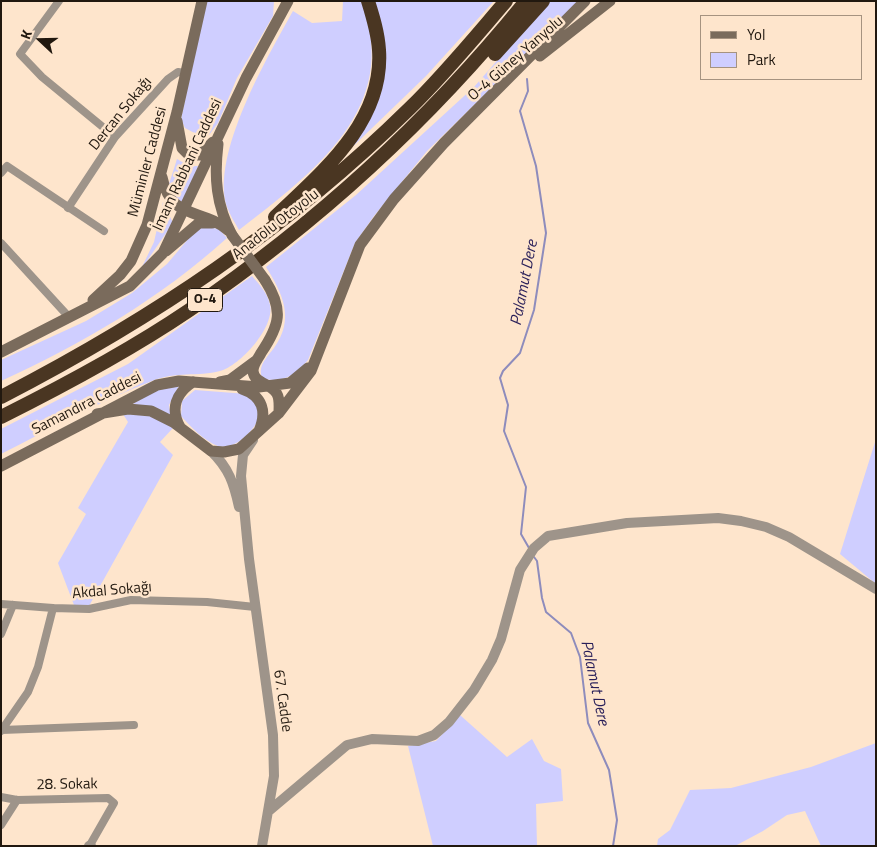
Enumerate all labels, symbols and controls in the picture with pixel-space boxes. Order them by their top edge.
street label: O-4 Güney Yanyolu [465,13,567,105]
north arrow [15,15,65,65]
legend [700,15,862,80]
text: Yol [747,23,765,46]
text: K [14,27,37,42]
text: Park [747,48,776,71]
street label: Dercan Sokağı [86,74,156,154]
street label: İmam Rabbani Caddesi [149,96,227,234]
street label: Müminler Caddesi [125,105,171,219]
street label: Anadolu Otoyolu [229,186,323,264]
water label: Palamut Dere [507,239,543,327]
road number: O-4 [188,288,222,312]
street label: Samandıra Caddesi [29,369,145,439]
street label: Akdal Sokağı [71,579,153,603]
water label: Palamut Dere [576,639,612,727]
street label: 67. Cadde [269,669,295,733]
street label: 28. Sokak [36,775,98,795]

